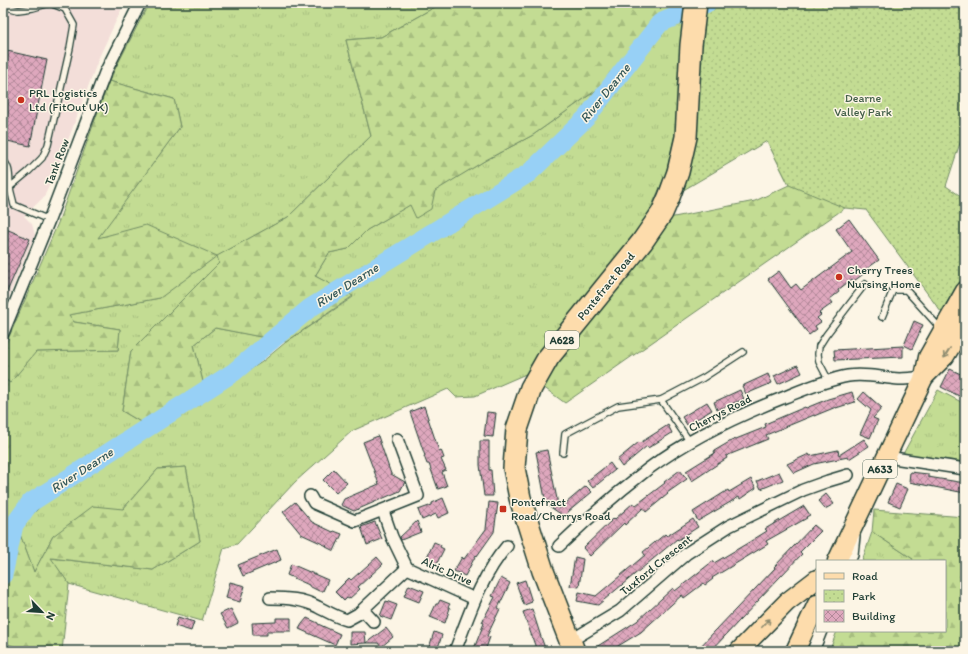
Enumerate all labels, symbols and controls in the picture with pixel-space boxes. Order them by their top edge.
water label: River Dearne [577,60,634,125]
place label: PRL Logistics Ltd (FitOut UK) [29,86,108,114]
park label: Dearne Valley Park [834,91,892,119]
marker: PRL Logistics Ltd (FitOut UK) [16,95,26,105]
street label: Tank Row [42,137,72,187]
street label: Pontefract Road [574,249,638,323]
water label: River Dearne [313,259,382,310]
place label: Cherry Trees Nursing Home [847,263,921,291]
marker: Cherry Trees Nursing Home [834,272,844,282]
road number: A628 [545,331,579,349]
one-way arrow [943,347,951,358]
street label: Cherrys Road [686,391,754,435]
water label: River Dearne [48,444,117,496]
road number: A633 [863,460,897,478]
place label: Pontefract Road/Cherrys Road [511,495,611,523]
marker: Pontefract Road/Cherrys Road [498,504,508,514]
street label: Tuxford Crescent [617,531,695,598]
street label: Alric Drive [419,554,475,588]
legend [816,560,946,632]
text: Road [852,569,878,583]
text: Park [852,589,876,603]
north arrow [22,592,62,632]
text: Building [852,609,896,623]
text: N [43,610,58,622]
one-way arrow [761,618,770,628]

